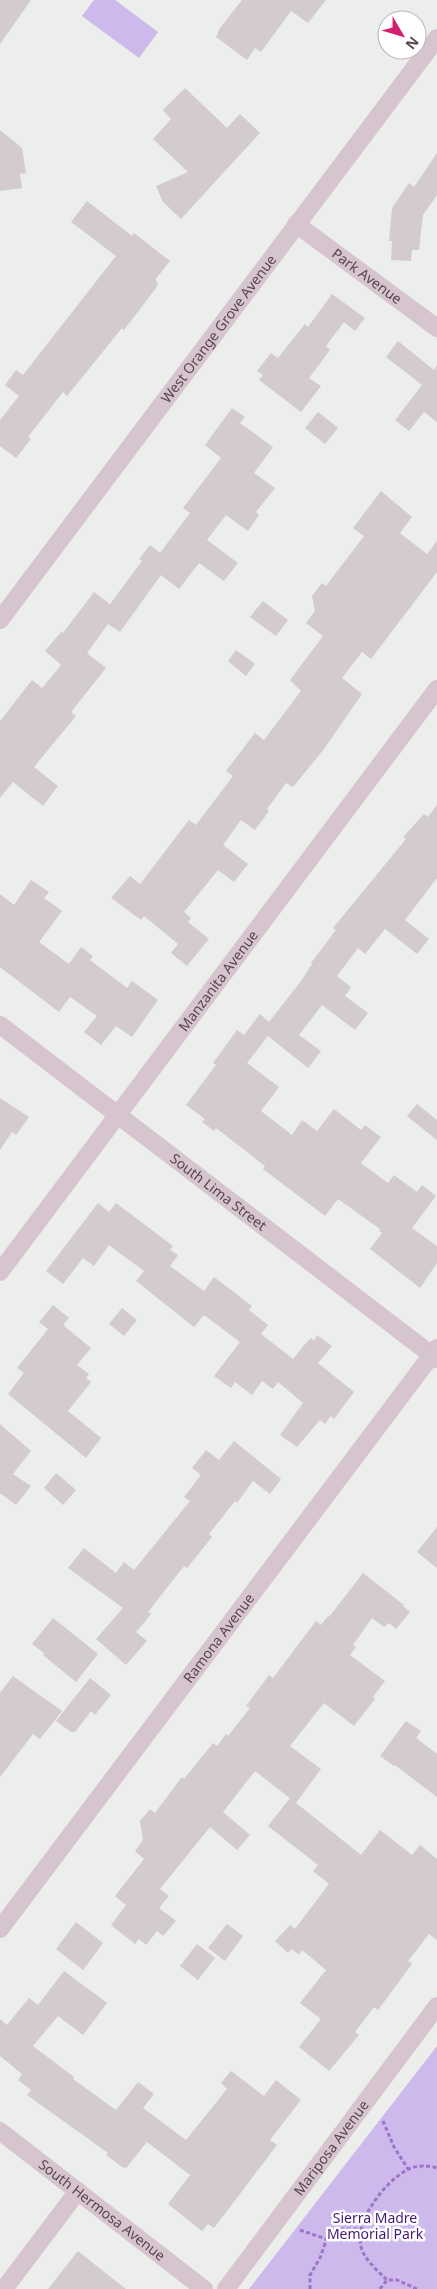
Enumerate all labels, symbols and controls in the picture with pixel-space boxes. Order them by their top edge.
north arrow [377,10,427,60]
text: N [402,33,424,54]
street label: Park Avenue [328,244,406,308]
street label: West Orange Grove Avenue [156,250,280,407]
street label: Manzanita Avenue [174,926,262,1035]
street label: South Lima Street [167,1149,271,1235]
street label: Ramona Avenue [178,1589,258,1686]
street label: Mariposa Avenue [289,2096,373,2199]
street label: South Hermosa Avenue [35,2155,170,2265]
park label: Sierra Madre Memorial Park [327,2208,424,2243]

